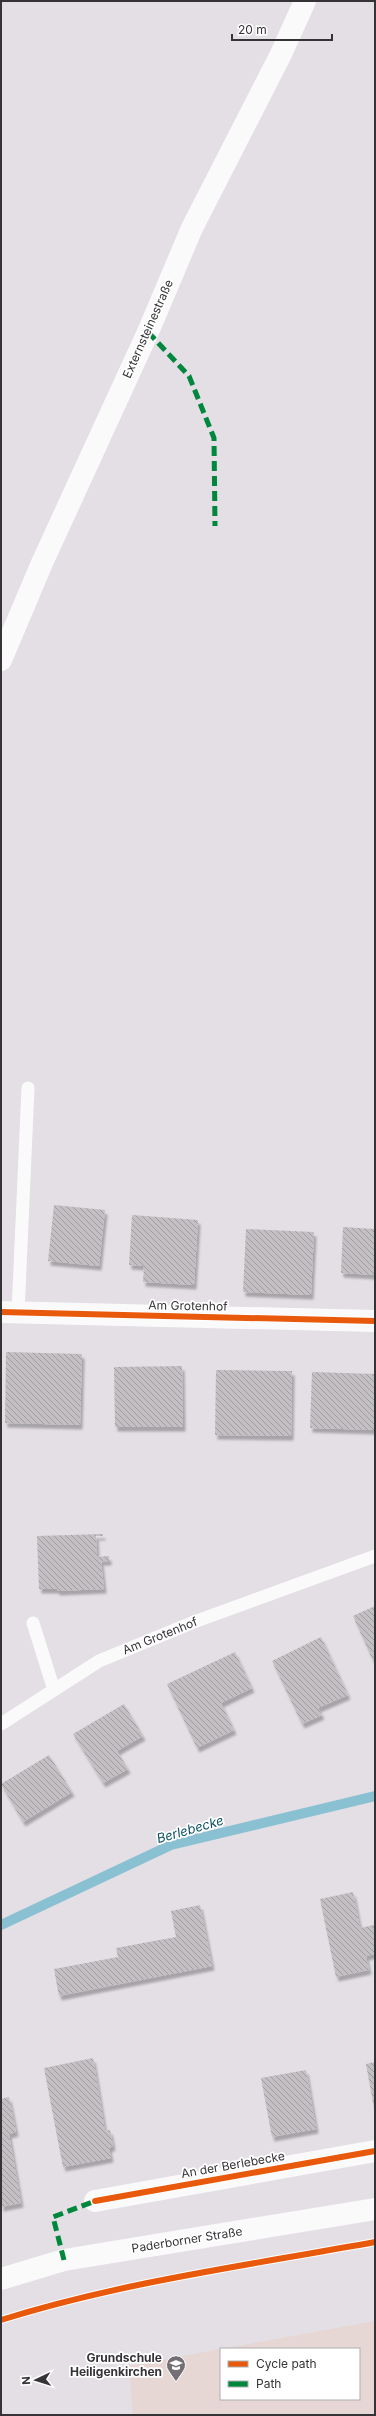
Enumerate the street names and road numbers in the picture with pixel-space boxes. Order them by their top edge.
street label: Externsteinestraße [119,277,176,381]
street label: Am Grotenhof [148,1297,228,1314]
street label: Am Grotenhof [120,1614,200,1657]
street label: An der Berlebecke [180,2148,286,2181]
street label: Paderborner Straße [130,2223,243,2256]

